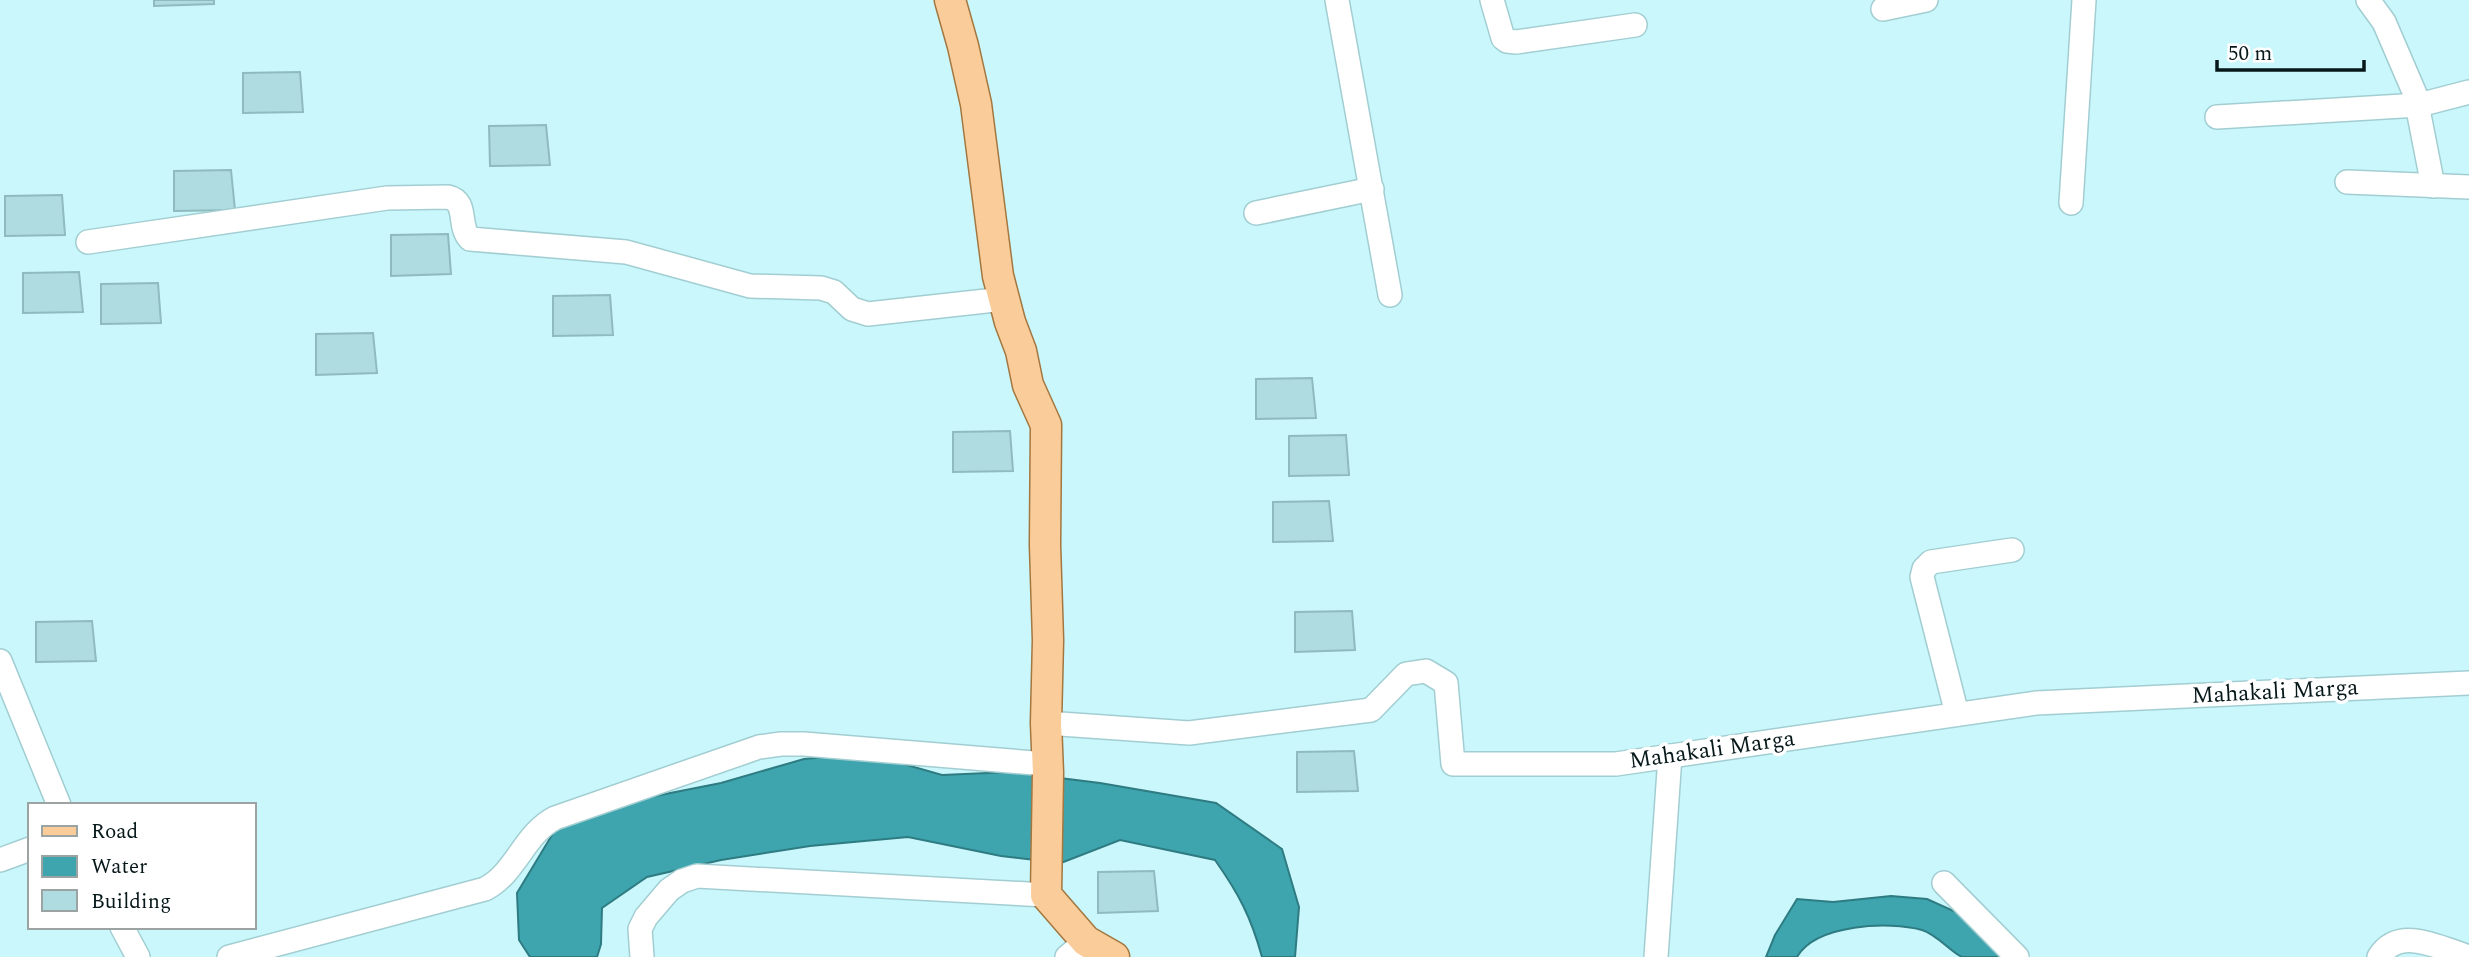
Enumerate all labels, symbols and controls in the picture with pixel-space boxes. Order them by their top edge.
scale bar [2217,28,2364,72]
text: 50 m [2228,38,2272,70]
street label: Mahakali Marga [2191,670,2359,714]
street label: Mahakali Marga [1627,721,1797,779]
legend [28,803,256,929]
text: Road [91,816,138,848]
text: Water [91,851,147,883]
text: Building [91,886,171,918]

